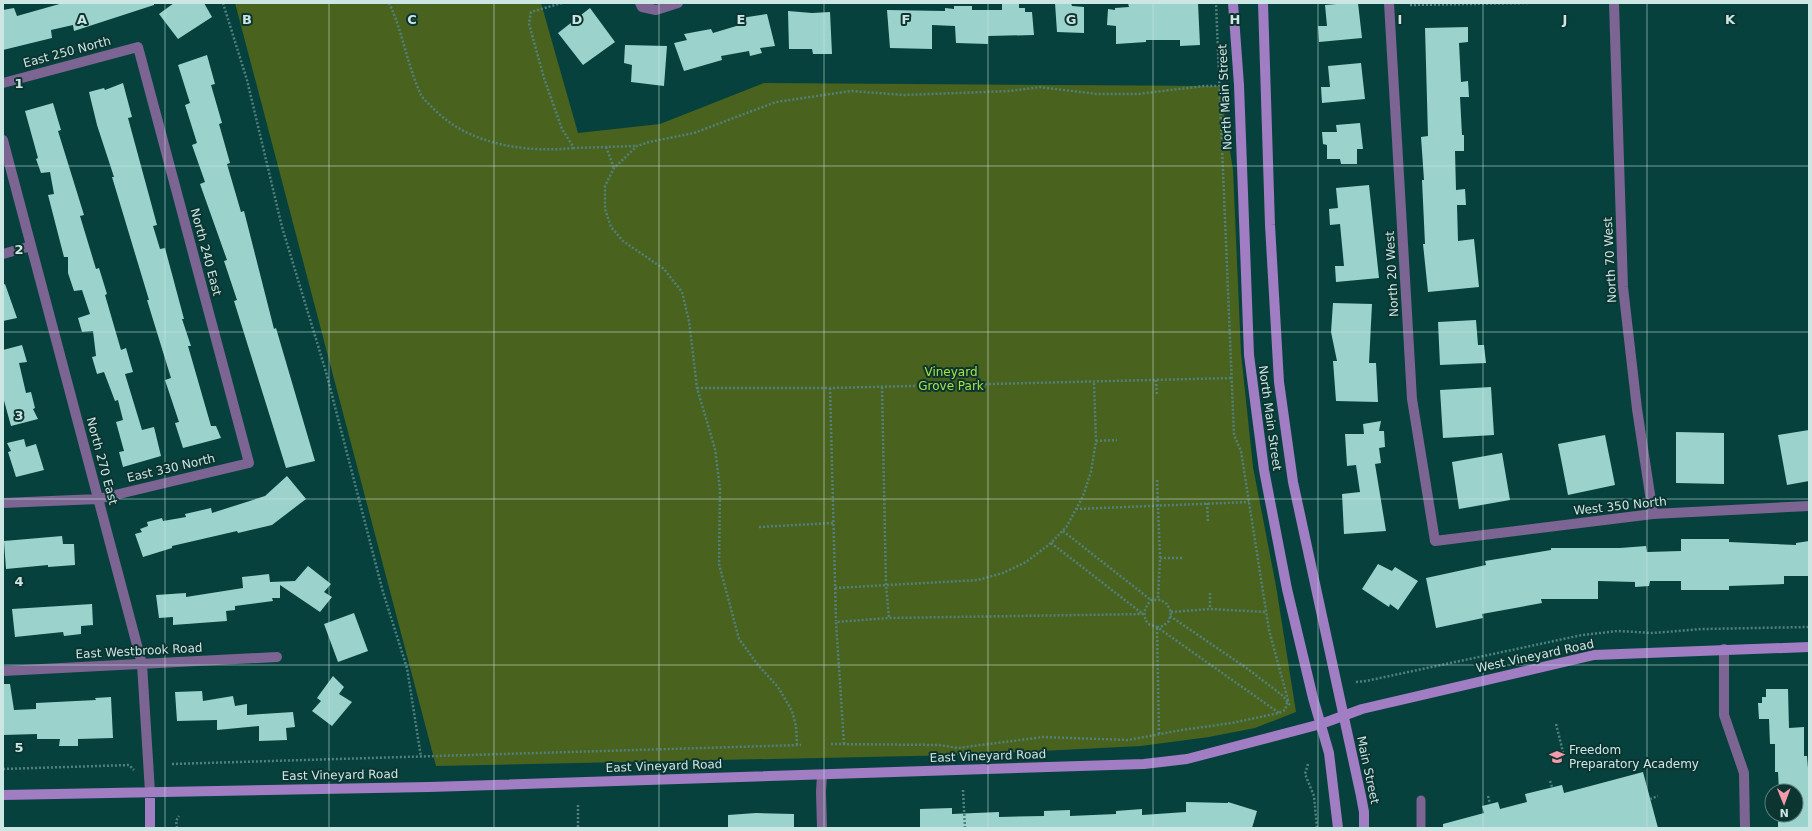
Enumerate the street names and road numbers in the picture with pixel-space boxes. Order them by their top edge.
street label: East 250 North [22,34,112,70]
street label: North Main Street [1215,43,1235,150]
street label: North 240 East [188,207,224,298]
street label: North 70 West [1601,216,1619,303]
street label: North 20 West [1383,230,1401,317]
street label: North Main Street [1256,364,1284,472]
street label: North 270 East [84,416,120,507]
street label: East 330 North [126,451,216,485]
street label: West 350 North [1573,494,1667,518]
street label: West Vineyard Road [1475,637,1595,675]
street label: East Westbrook Road [75,641,203,661]
street label: Main Street [1354,735,1382,805]
street label: East Vineyard Road [929,747,1047,765]
street label: East Vineyard Road [605,757,723,775]
street label: East Vineyard Road [282,767,398,783]

